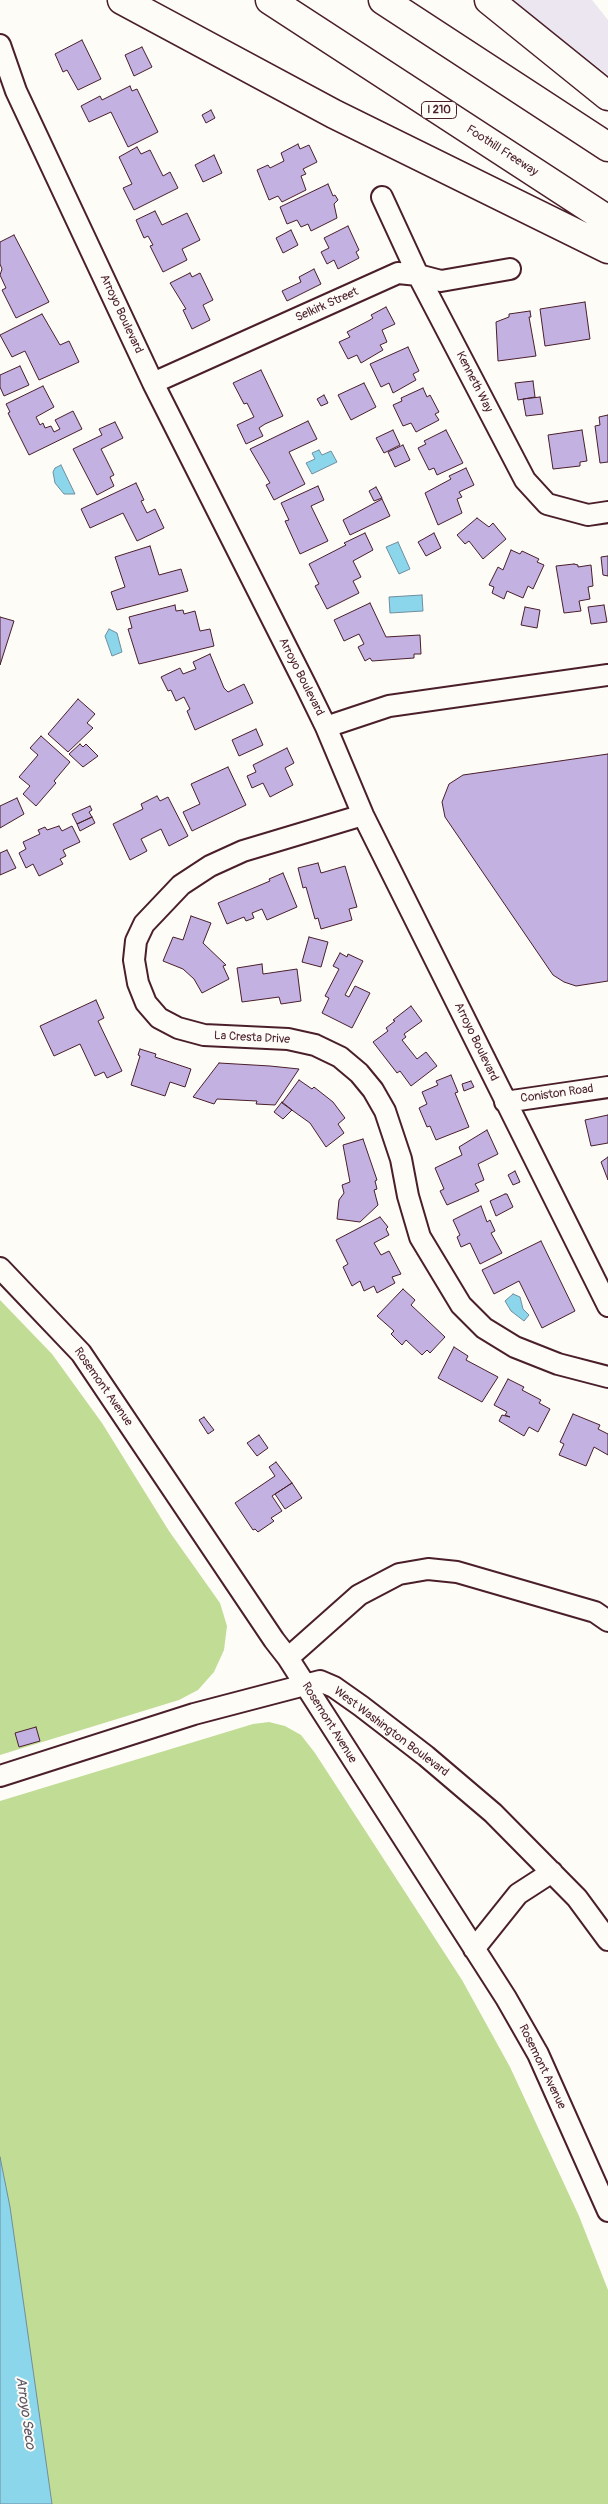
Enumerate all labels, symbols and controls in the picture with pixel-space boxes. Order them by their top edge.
road number: I 210 [422,102,456,118]
street label: Foothill Freeway [464,123,540,179]
street label: Arroyo Boulevard [96,272,146,356]
street label: Selkirk Street [293,285,361,325]
street label: Kenneth Way [453,349,495,415]
street label: Arroyo Boulevard [275,636,327,718]
street label: Arroyo Boulevard [451,1000,501,1084]
street label: La Cresta Drive [214,1029,290,1047]
street label: Coniston Road [520,1082,594,1106]
street label: Rosemont Avenue [71,1345,135,1429]
street label: Rosemont Avenue [298,1680,360,1766]
street label: West Washington Boulevard [331,1684,451,1780]
street label: Rosemont Avenue [515,2022,569,2112]
water label: Arroyo Seco [12,2376,38,2450]

